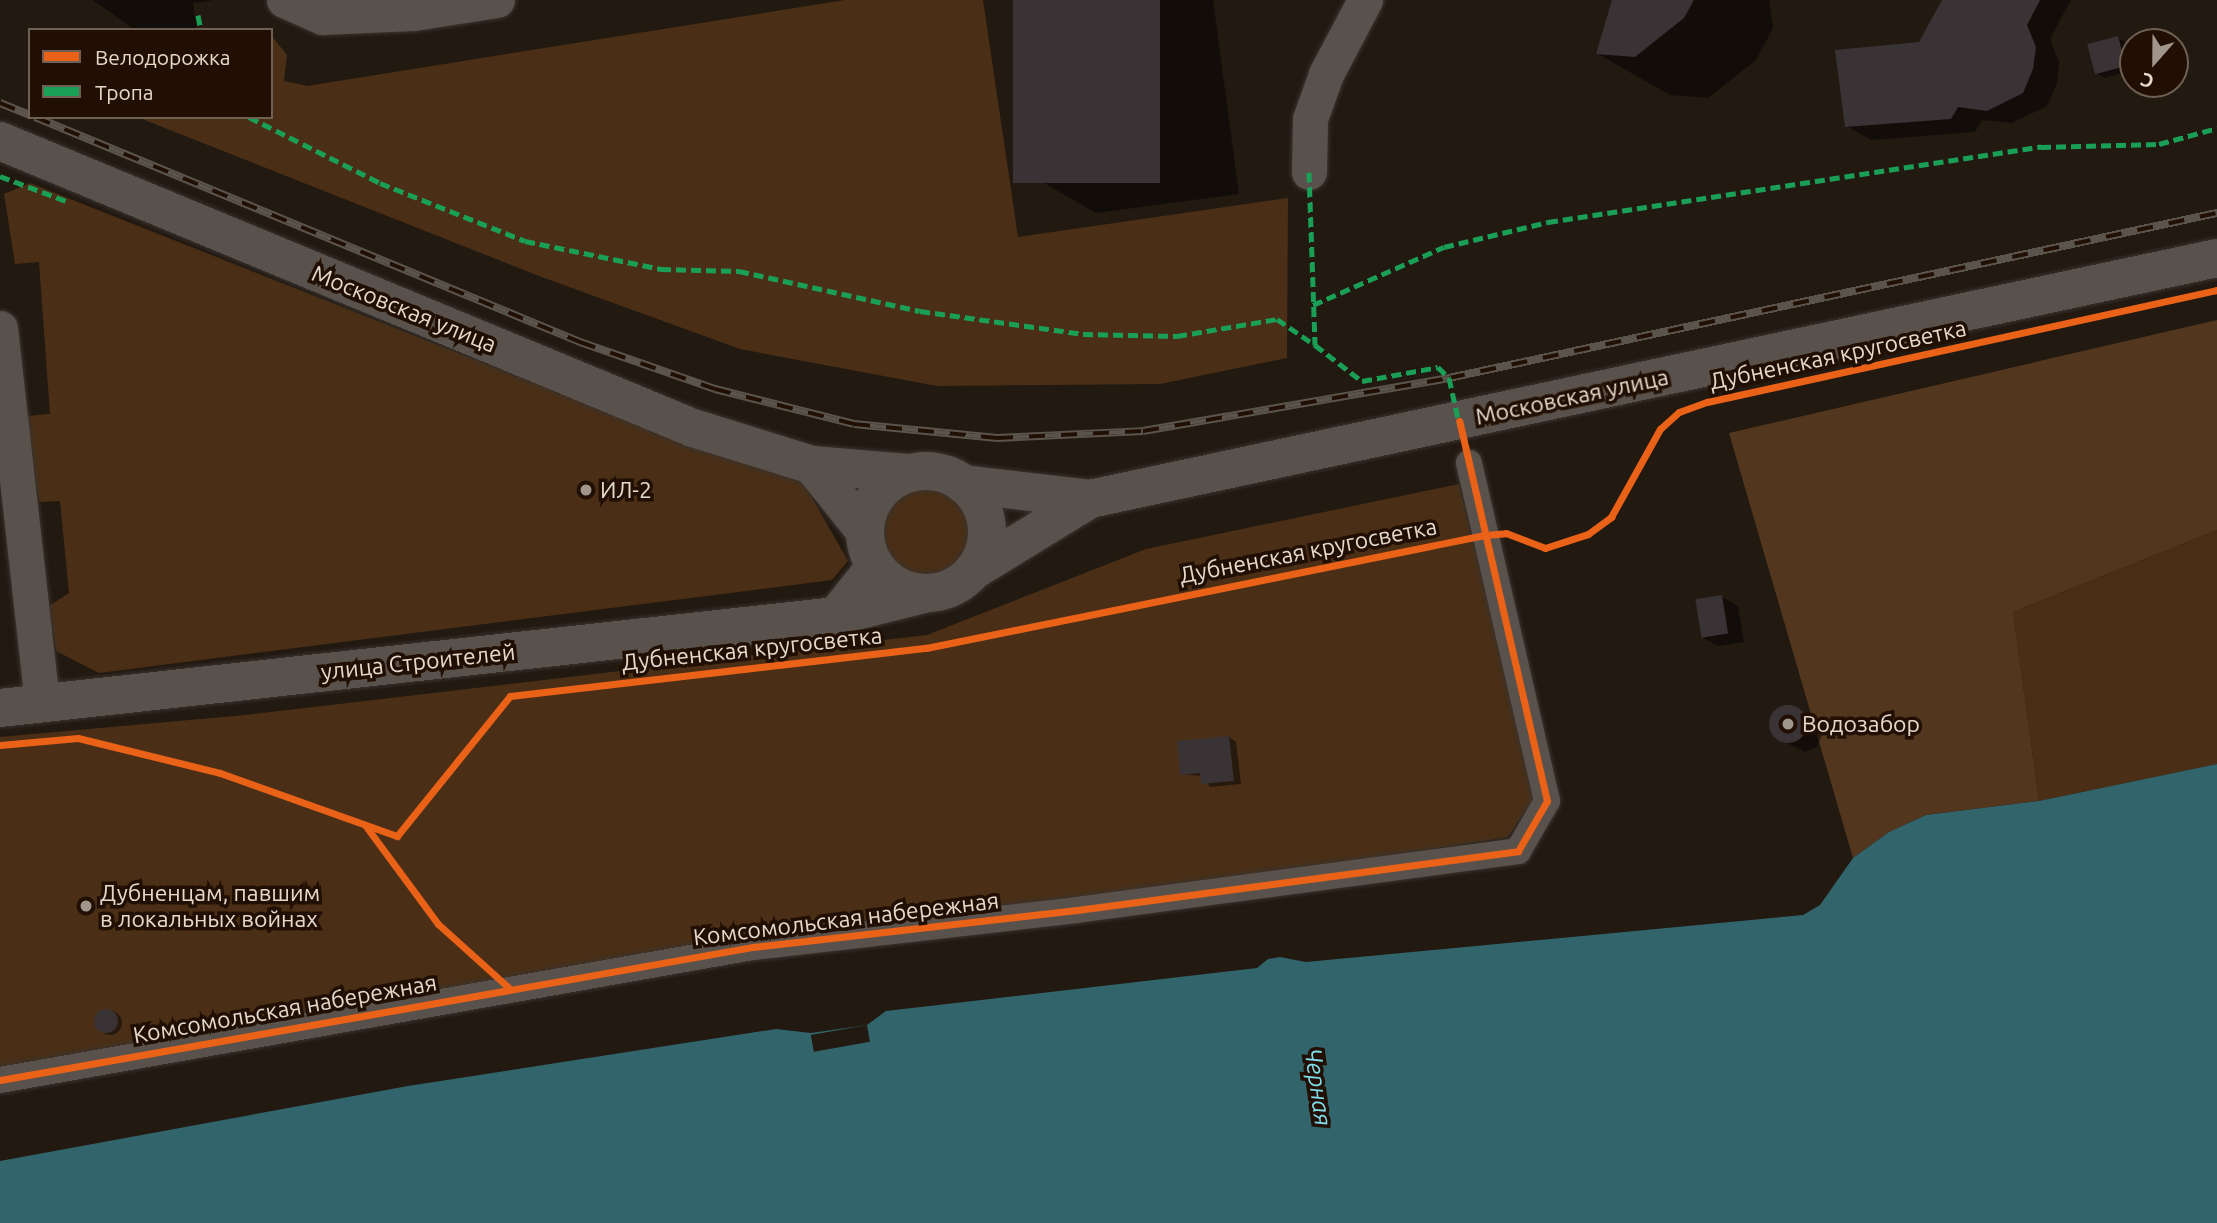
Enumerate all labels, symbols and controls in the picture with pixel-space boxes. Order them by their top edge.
legend [28,28,273,119]
north arrow [2119,28,2189,98]
text: Велодорожка [95,45,231,69]
text: С [2138,68,2157,93]
text: Тропа [95,80,154,104]
street label: Московская улица [308,259,500,359]
street label: Дубненская кругосветка [1707,314,1969,396]
street label: Московская улица [1473,363,1671,431]
place label: ИЛ-2 [600,476,652,504]
marker: ИЛ-2 [578,482,594,498]
street label: Дубненская кругосветка [1177,512,1439,590]
street label: Дубненская кругосветка [620,622,884,676]
street label: улица Строителей [319,638,517,686]
place label: Водозабор [1802,710,1920,738]
marker: Водозабор [1780,716,1796,732]
place label: Дубненцам, павшим в локальных войнах [100,879,320,933]
street label: Комсомольская набережная [692,887,1000,951]
marker: Дубненцам, павшим в локальных войнах [78,898,94,914]
street label: Комсомольская набережная [131,969,439,1049]
water label: Черная [1298,1047,1338,1127]

